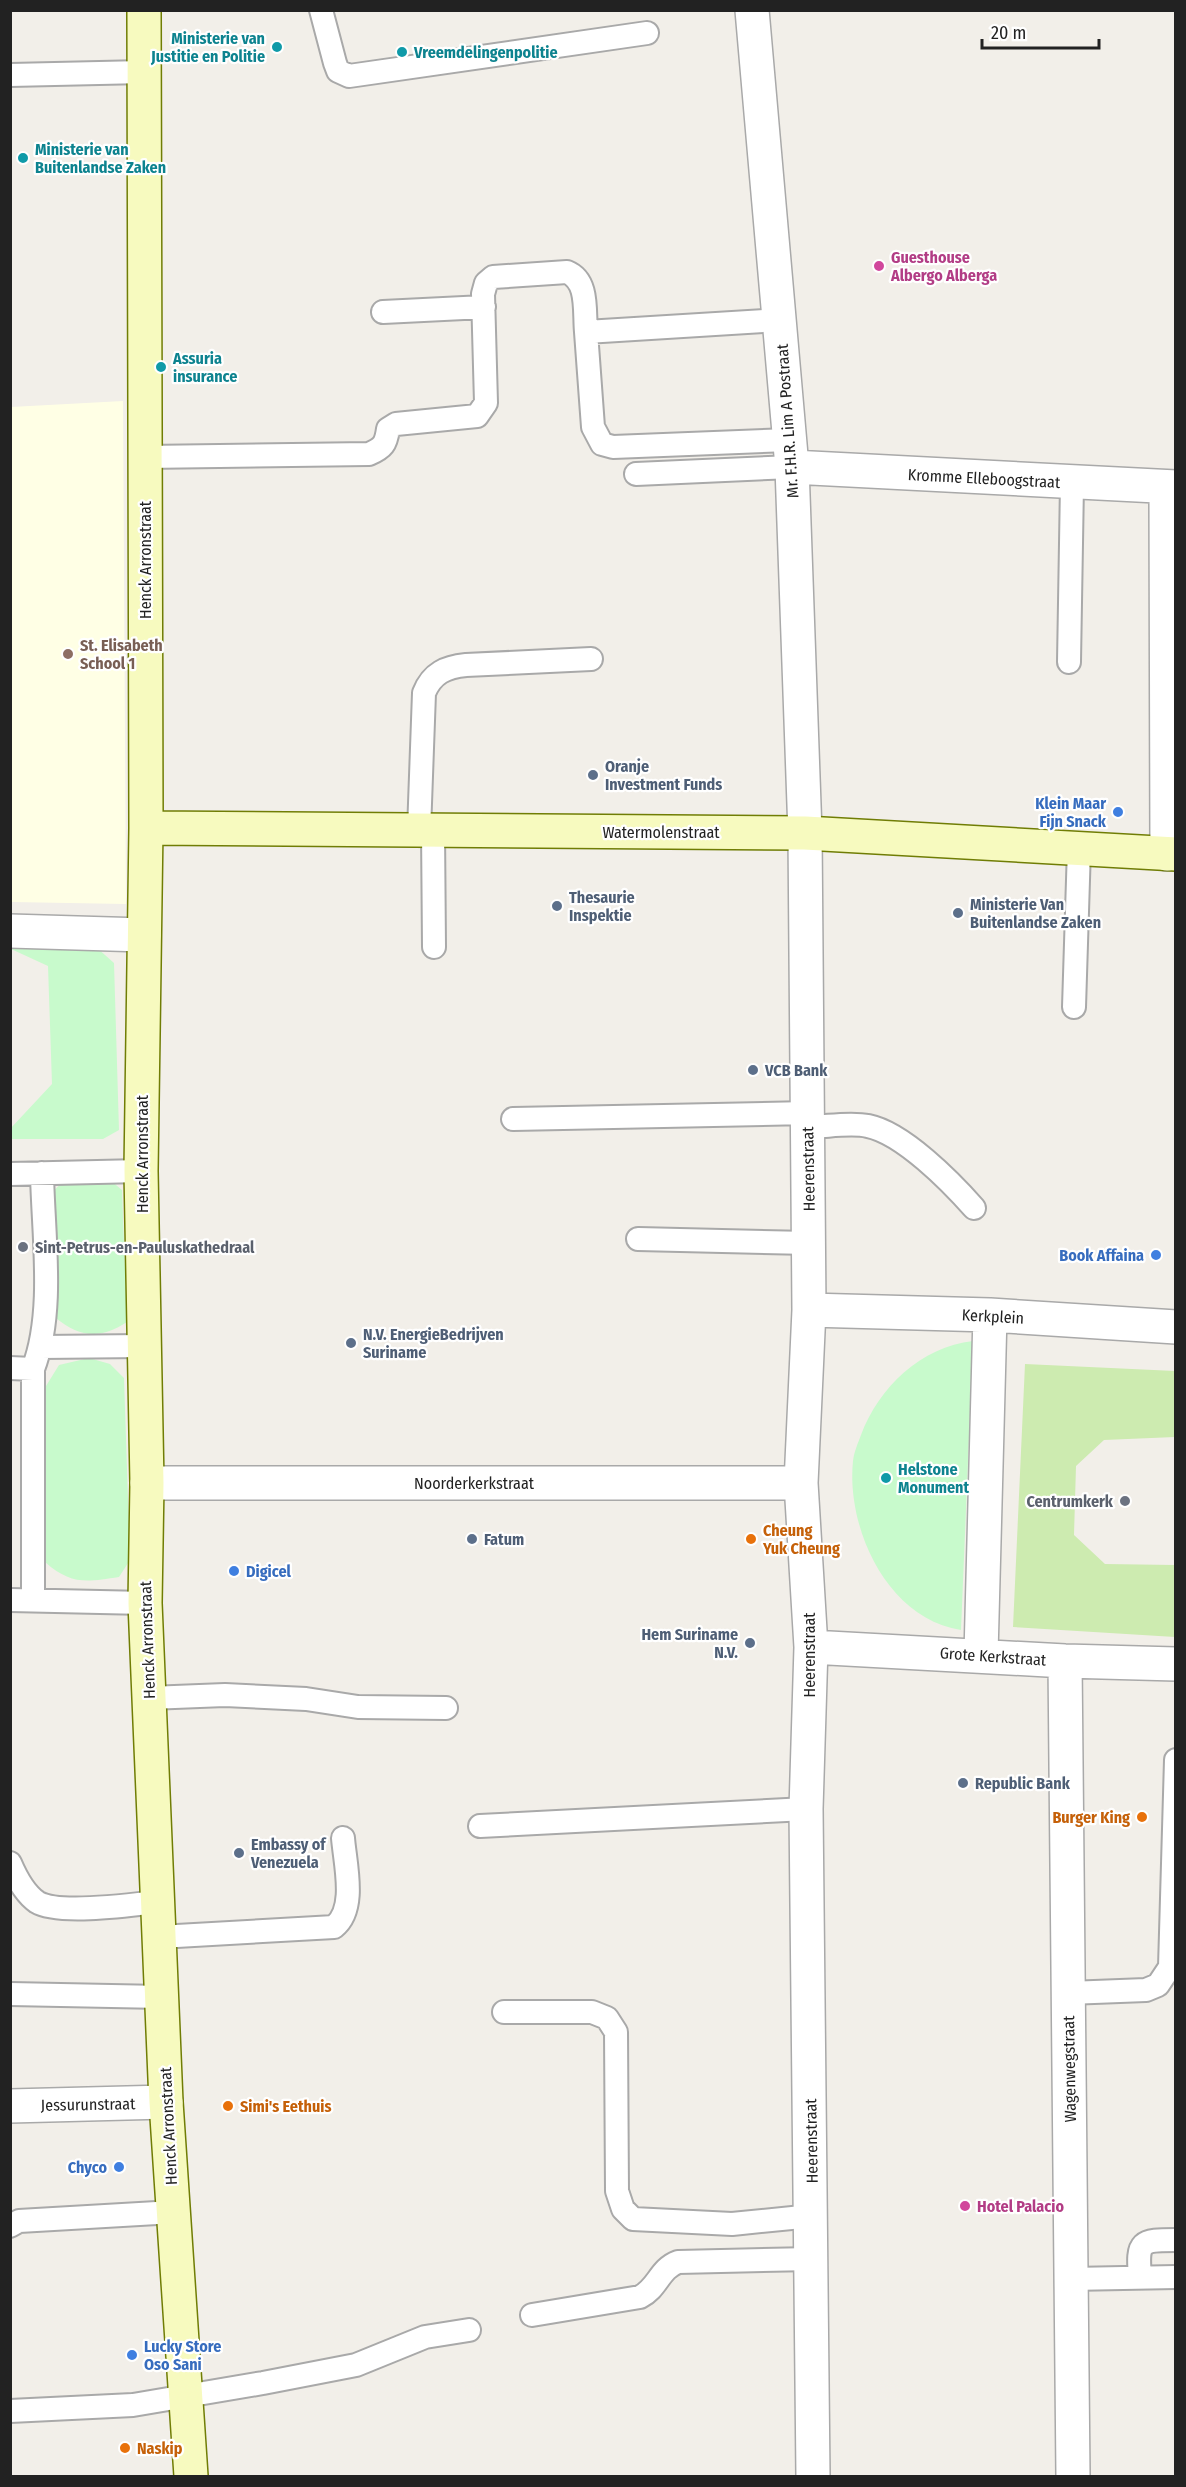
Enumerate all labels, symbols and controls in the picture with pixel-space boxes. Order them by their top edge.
scale bar [982,12,1099,50]
text: 20 m [991,22,1026,44]
place label: Ministerie van Justitie en Politie [150,29,265,66]
marker: Ministerie van Justitie en Politie [270,40,284,54]
place label: Vreemdelingenpolitie [413,43,558,62]
marker: Vreemdelingenpolitie [395,45,409,59]
place label: Ministerie van Buitenlandse Zaken [35,140,166,177]
marker: Ministerie van Buitenlandse Zaken [16,151,30,165]
place label: Guesthouse Albergo Alberga [890,248,997,285]
marker: Guesthouse Albergo Alberga [872,259,886,273]
street label: Mr. F.H.R. Lim A Postraat [773,342,802,499]
place label: Assuria insurance [172,349,237,386]
marker: Assuria insurance [154,360,168,374]
street label: Kromme Elleboogstraat [907,465,1061,492]
street label: Henck Arronstraat [136,500,155,619]
place label: St. Elisabeth School 1 [80,636,163,673]
marker: St. Elisabeth School 1 [61,647,75,661]
place label: Oranje Investment Funds [605,757,722,794]
marker: Oranje Investment Funds [586,768,600,782]
place label: Klein Maar Fijn Snack [1035,794,1107,831]
marker: Klein Maar Fijn Snack [1111,805,1125,819]
street label: Watermolenstraat [602,823,720,842]
place label: Thesaurie Inspektie [569,888,635,925]
place label: Ministerie Van Buitenlandse Zaken [970,895,1101,932]
marker: Thesaurie Inspektie [550,899,564,913]
marker: Ministerie Van Buitenlandse Zaken [951,906,965,920]
place label: VCB Bank [764,1061,828,1080]
marker: VCB Bank [746,1063,760,1077]
street label: Henck Arronstraat [133,1094,152,1213]
street label: Heerenstraat [798,1126,819,1212]
place label: Sint-Petrus-en-Pauluskathedraal [35,1238,255,1257]
marker: Sint-Petrus-en-Pauluskathedraal [16,1240,30,1254]
place label: Book Affaina [1059,1246,1144,1265]
marker: Book Affaina [1149,1248,1163,1262]
street label: Kerkplein [961,1305,1025,1328]
place label: N.V. EnergieBedrijven Suriname [363,1325,504,1362]
marker: N.V. EnergieBedrijven Suriname [344,1336,358,1350]
place label: Helstone Monument [898,1460,969,1497]
marker: Helstone Monument [879,1471,893,1485]
street label: Noorderkerkstraat [414,1474,535,1493]
place label: Centrumkerk [1026,1492,1114,1511]
marker: Centrumkerk [1118,1494,1132,1508]
place label: Cheung Yuk Cheung [762,1521,840,1558]
place label: Fatum [484,1530,524,1549]
marker: Fatum [465,1532,479,1546]
marker: Cheung Yuk Cheung [744,1532,758,1546]
place label: Digicel [246,1562,292,1581]
marker: Digicel [227,1564,241,1578]
street label: Henck Arronstraat [136,1580,159,1699]
street label: Heerenstraat [800,1612,819,1697]
place label: Hem Suriname N.V. [641,1625,738,1662]
marker: Hem Suriname N.V. [743,1636,757,1650]
street label: Grote Kerkstraat [939,1643,1047,1670]
place label: Republic Bank [975,1774,1071,1793]
marker: Republic Bank [956,1776,970,1790]
place label: Burger King [1052,1808,1130,1827]
marker: Burger King [1135,1810,1149,1824]
place label: Embassy of Venezuela [250,1835,327,1872]
marker: Embassy of Venezuela [232,1846,246,1860]
street label: Wagenwegstraat [1059,2015,1080,2122]
street label: Henck Arronstraat [156,2066,181,2185]
street label: Jessurunstraat [41,2094,136,2115]
place label: Simi's Eethuis [240,2097,331,2116]
street label: Heerenstraat [801,2098,822,2184]
marker: Simi's Eethuis [221,2099,235,2113]
place label: Chyco [68,2158,107,2177]
marker: Chyco [112,2160,126,2174]
place label: Hotel Palacio [977,2197,1064,2216]
marker: Hotel Palacio [958,2199,972,2213]
place label: Lucky Store Oso Sani [144,2337,221,2374]
marker: Lucky Store Oso Sani [125,2348,139,2362]
place label: Naskip [137,2439,183,2458]
marker: Naskip [118,2441,132,2455]

